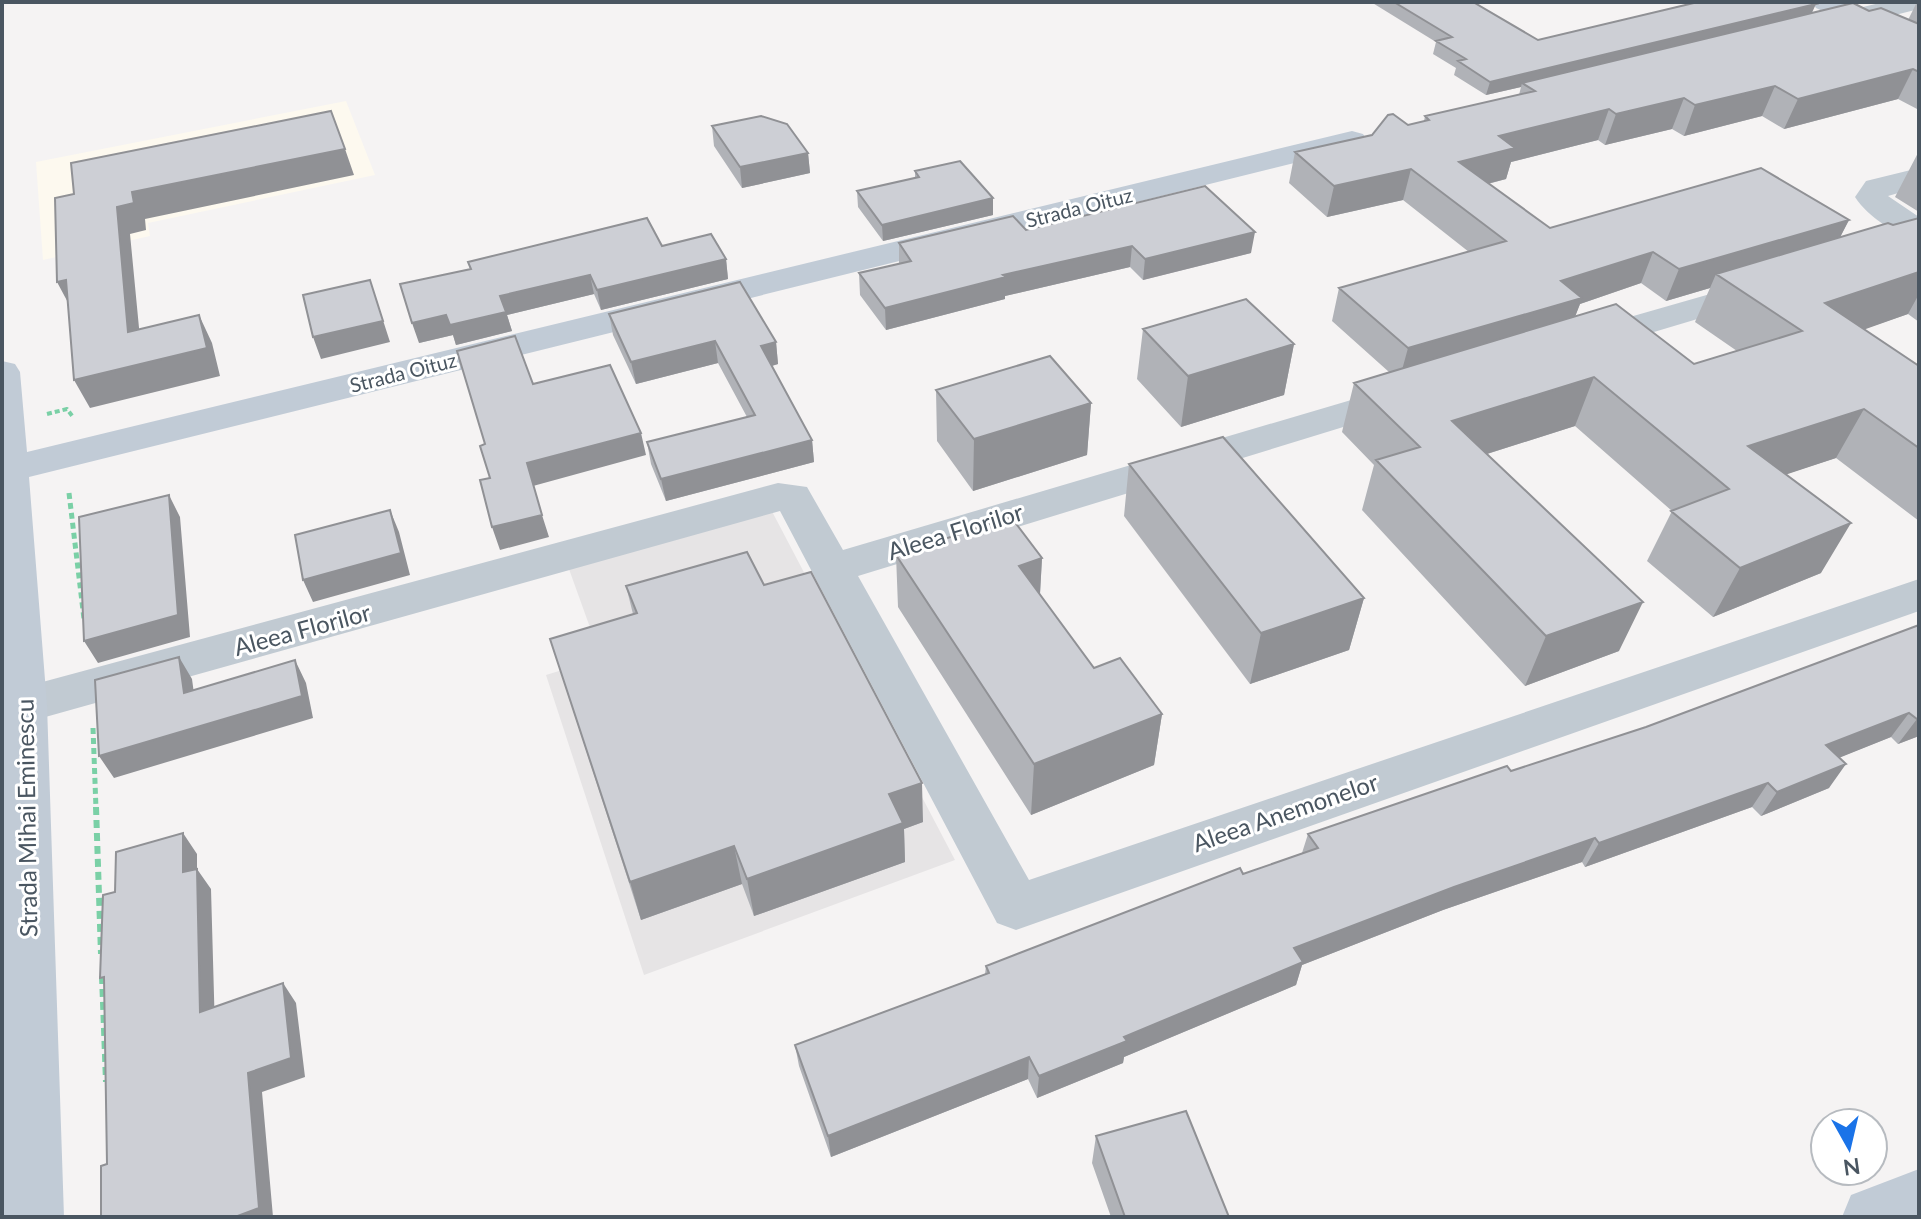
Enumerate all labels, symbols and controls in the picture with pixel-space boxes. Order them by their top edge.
street label: Strada Oituz [1023,182,1135,232]
street label: Strada Oituz [347,347,459,397]
street label: Aleea Florilor [884,497,1027,565]
street label: Aleea Florilor [230,597,374,661]
street label: Strada Mihai Eminescu [9,699,43,937]
street label: Aleea Anemonelor [1188,767,1382,857]
north arrow [1809,1107,1889,1187]
text: N [1842,1153,1862,1182]

